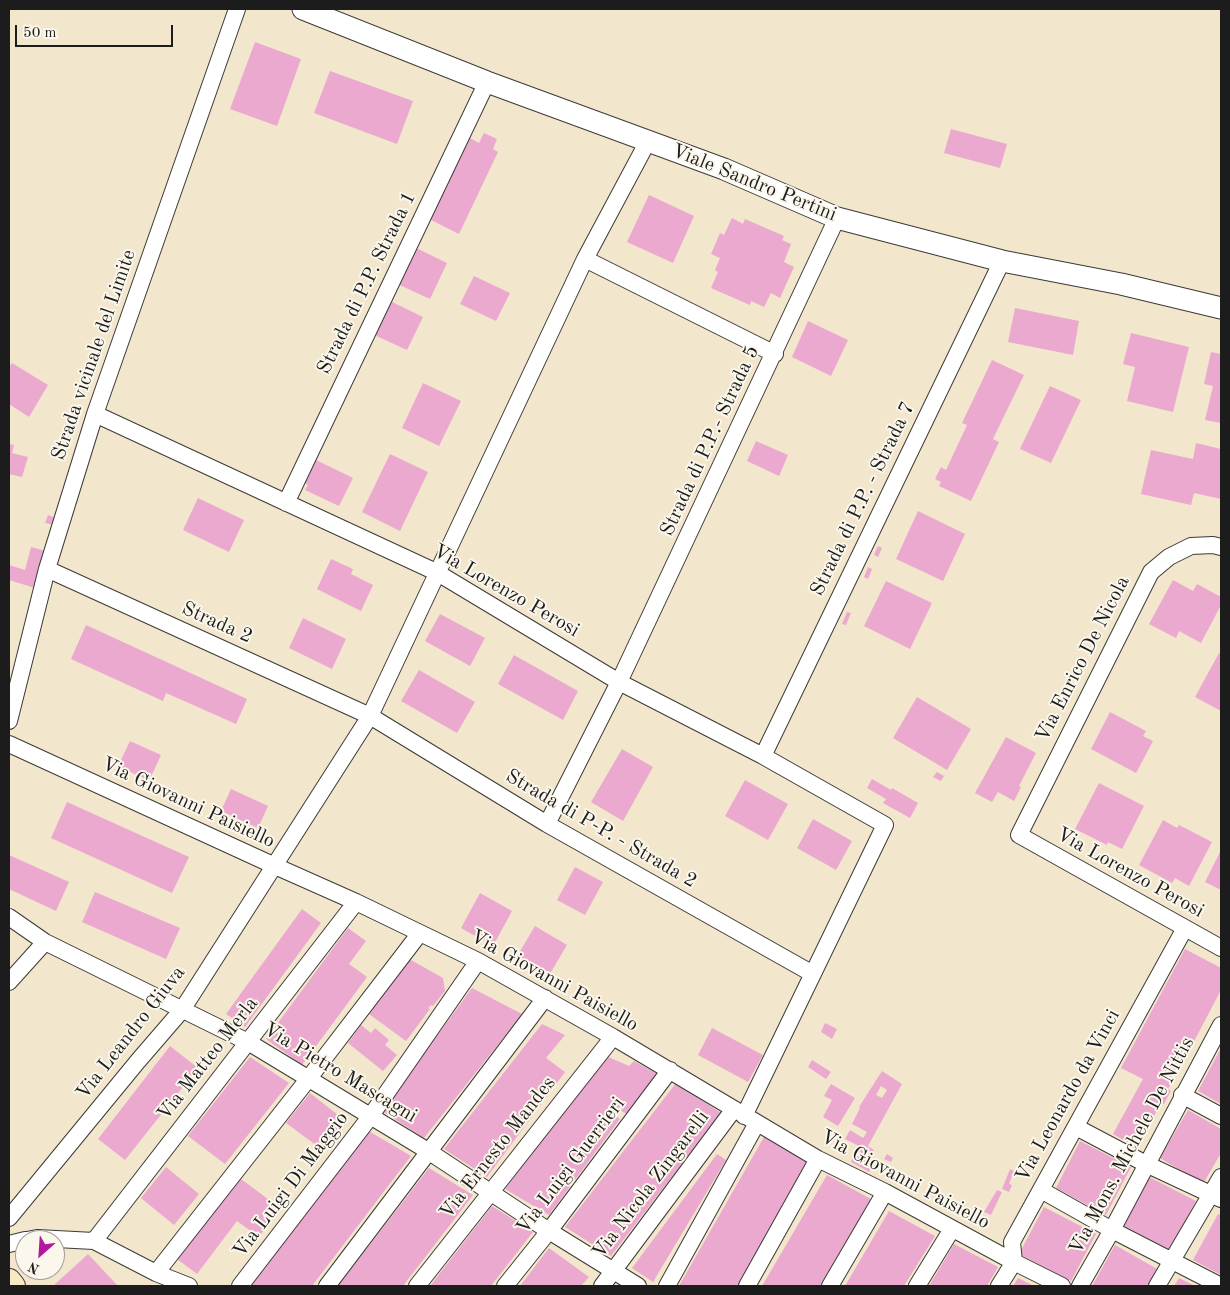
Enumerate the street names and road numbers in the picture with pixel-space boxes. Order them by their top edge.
street label: Viale Sandro Pertini [668,139,840,227]
street label: Strada di P.P. Strada 1 [312,188,422,378]
street label: Strada vicinale del Limite [47,246,141,464]
street label: Strada di P.P.- Strada 5 [655,342,765,540]
street label: Strada di P.P. - Strada 7 [806,398,920,600]
street label: Via Lorenzo Perosi [428,539,584,643]
street label: Via Enrico De Nicola [1031,572,1135,746]
street label: Strada 2 [178,597,256,649]
street label: Via Giovanni Paisiello [97,752,279,854]
street label: Strada di P-P. - Strada 2 [501,764,701,894]
street label: Via Lorenzo Perosi [1052,822,1208,924]
street label: Via Giovanni Paisiello [466,925,642,1037]
street label: Via Leandro Giuva [71,961,191,1105]
street label: Via Matteo Merla [152,992,264,1126]
street label: Via Leonardo da Vinci [1011,1006,1125,1186]
street label: Via Pietro Mascagni [259,1018,421,1128]
street label: Via Mons. Michele De Nittis [1064,1033,1200,1259]
street label: Via Ernesto Mandes [435,1072,561,1224]
street label: Via Luigi Guerrieri [512,1093,630,1239]
street label: Via Nicola Zingarelli [587,1106,715,1264]
street label: Via Luigi Di Maggio [228,1107,354,1263]
street label: Via Giovanni Paisiello [816,1125,994,1235]

